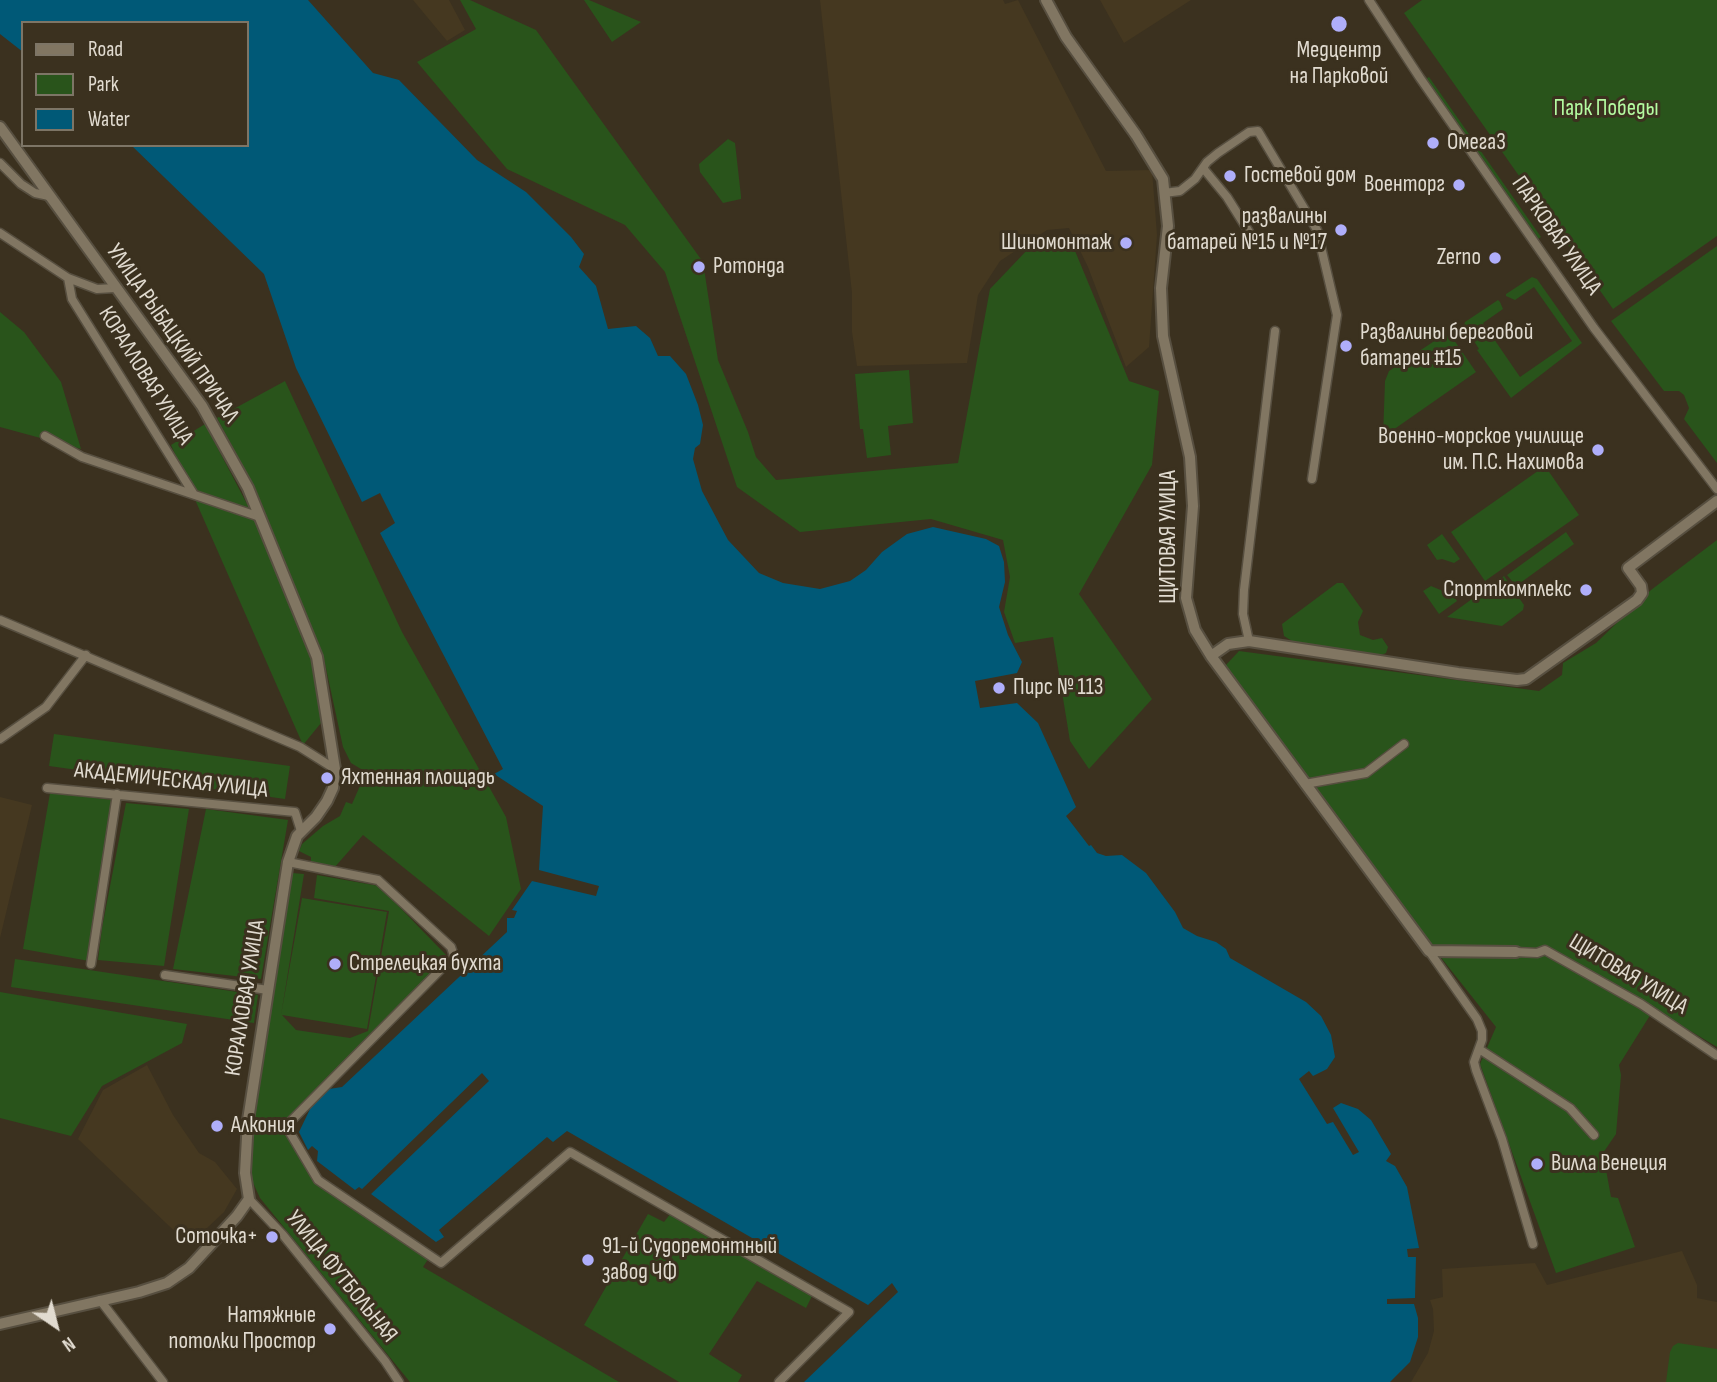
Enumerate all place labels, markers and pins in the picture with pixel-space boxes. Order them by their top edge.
marker: Медцентр на Парковой [1329,14,1349,34]
place label: Медцентр на Парковой [1290,37,1388,91]
place label: Омега3 [1447,129,1506,157]
marker: Омега3 [1425,135,1441,151]
place label: Гостевой дом [1244,162,1356,190]
marker: Гостевой дом [1222,168,1238,184]
place label: Военторг [1364,171,1445,199]
marker: Военторг [1451,177,1467,193]
place label: развалины батарей №15 и №17 [1167,203,1327,257]
marker: развалины батарей №15 и №17 [1333,222,1349,238]
place label: Шиномонтаж [1001,229,1112,257]
marker: Шиномонтаж [1118,235,1134,251]
place label: Zerno [1437,244,1481,272]
marker: Zerno [1487,250,1503,266]
place label: Ротонда [713,253,785,281]
marker: Ротонда [691,259,707,275]
place label: Развалины береговой батареи #15 [1360,319,1533,373]
marker: Развалины береговой батареи #15 [1338,338,1354,354]
place label: Военно-морское училище им. П.С. Нахимова [1378,423,1584,477]
marker: Военно-морское училище им. П.С. Нахимова [1590,442,1606,458]
place label: Спорткомплекс [1443,576,1572,604]
marker: Спорткомплекс [1578,582,1594,598]
place label: Пирс № 113 [1013,674,1103,702]
marker: Пирс № 113 [991,680,1007,696]
place label: Яхтенная площадь [341,764,495,792]
marker: Яхтенная площадь [319,770,335,786]
place label: Стрелецкая бухта [349,950,501,978]
marker: Стрелецкая бухта [327,956,343,972]
place label: Алкония [231,1112,295,1140]
marker: Алкония [209,1118,225,1134]
place label: Вилла Венеция [1551,1150,1667,1178]
marker: Вилла Венеция [1529,1156,1545,1172]
place label: Соточка+ [175,1223,258,1251]
marker: Соточка+ [264,1229,280,1245]
place label: 91-й Судоремонтный завод ЧФ [602,1233,777,1287]
marker: 91-й Судоремонтный завод ЧФ [580,1252,596,1268]
place label: Натяжные потолки Простор [169,1302,316,1356]
marker: Натяжные потолки Простор [322,1321,338,1337]

